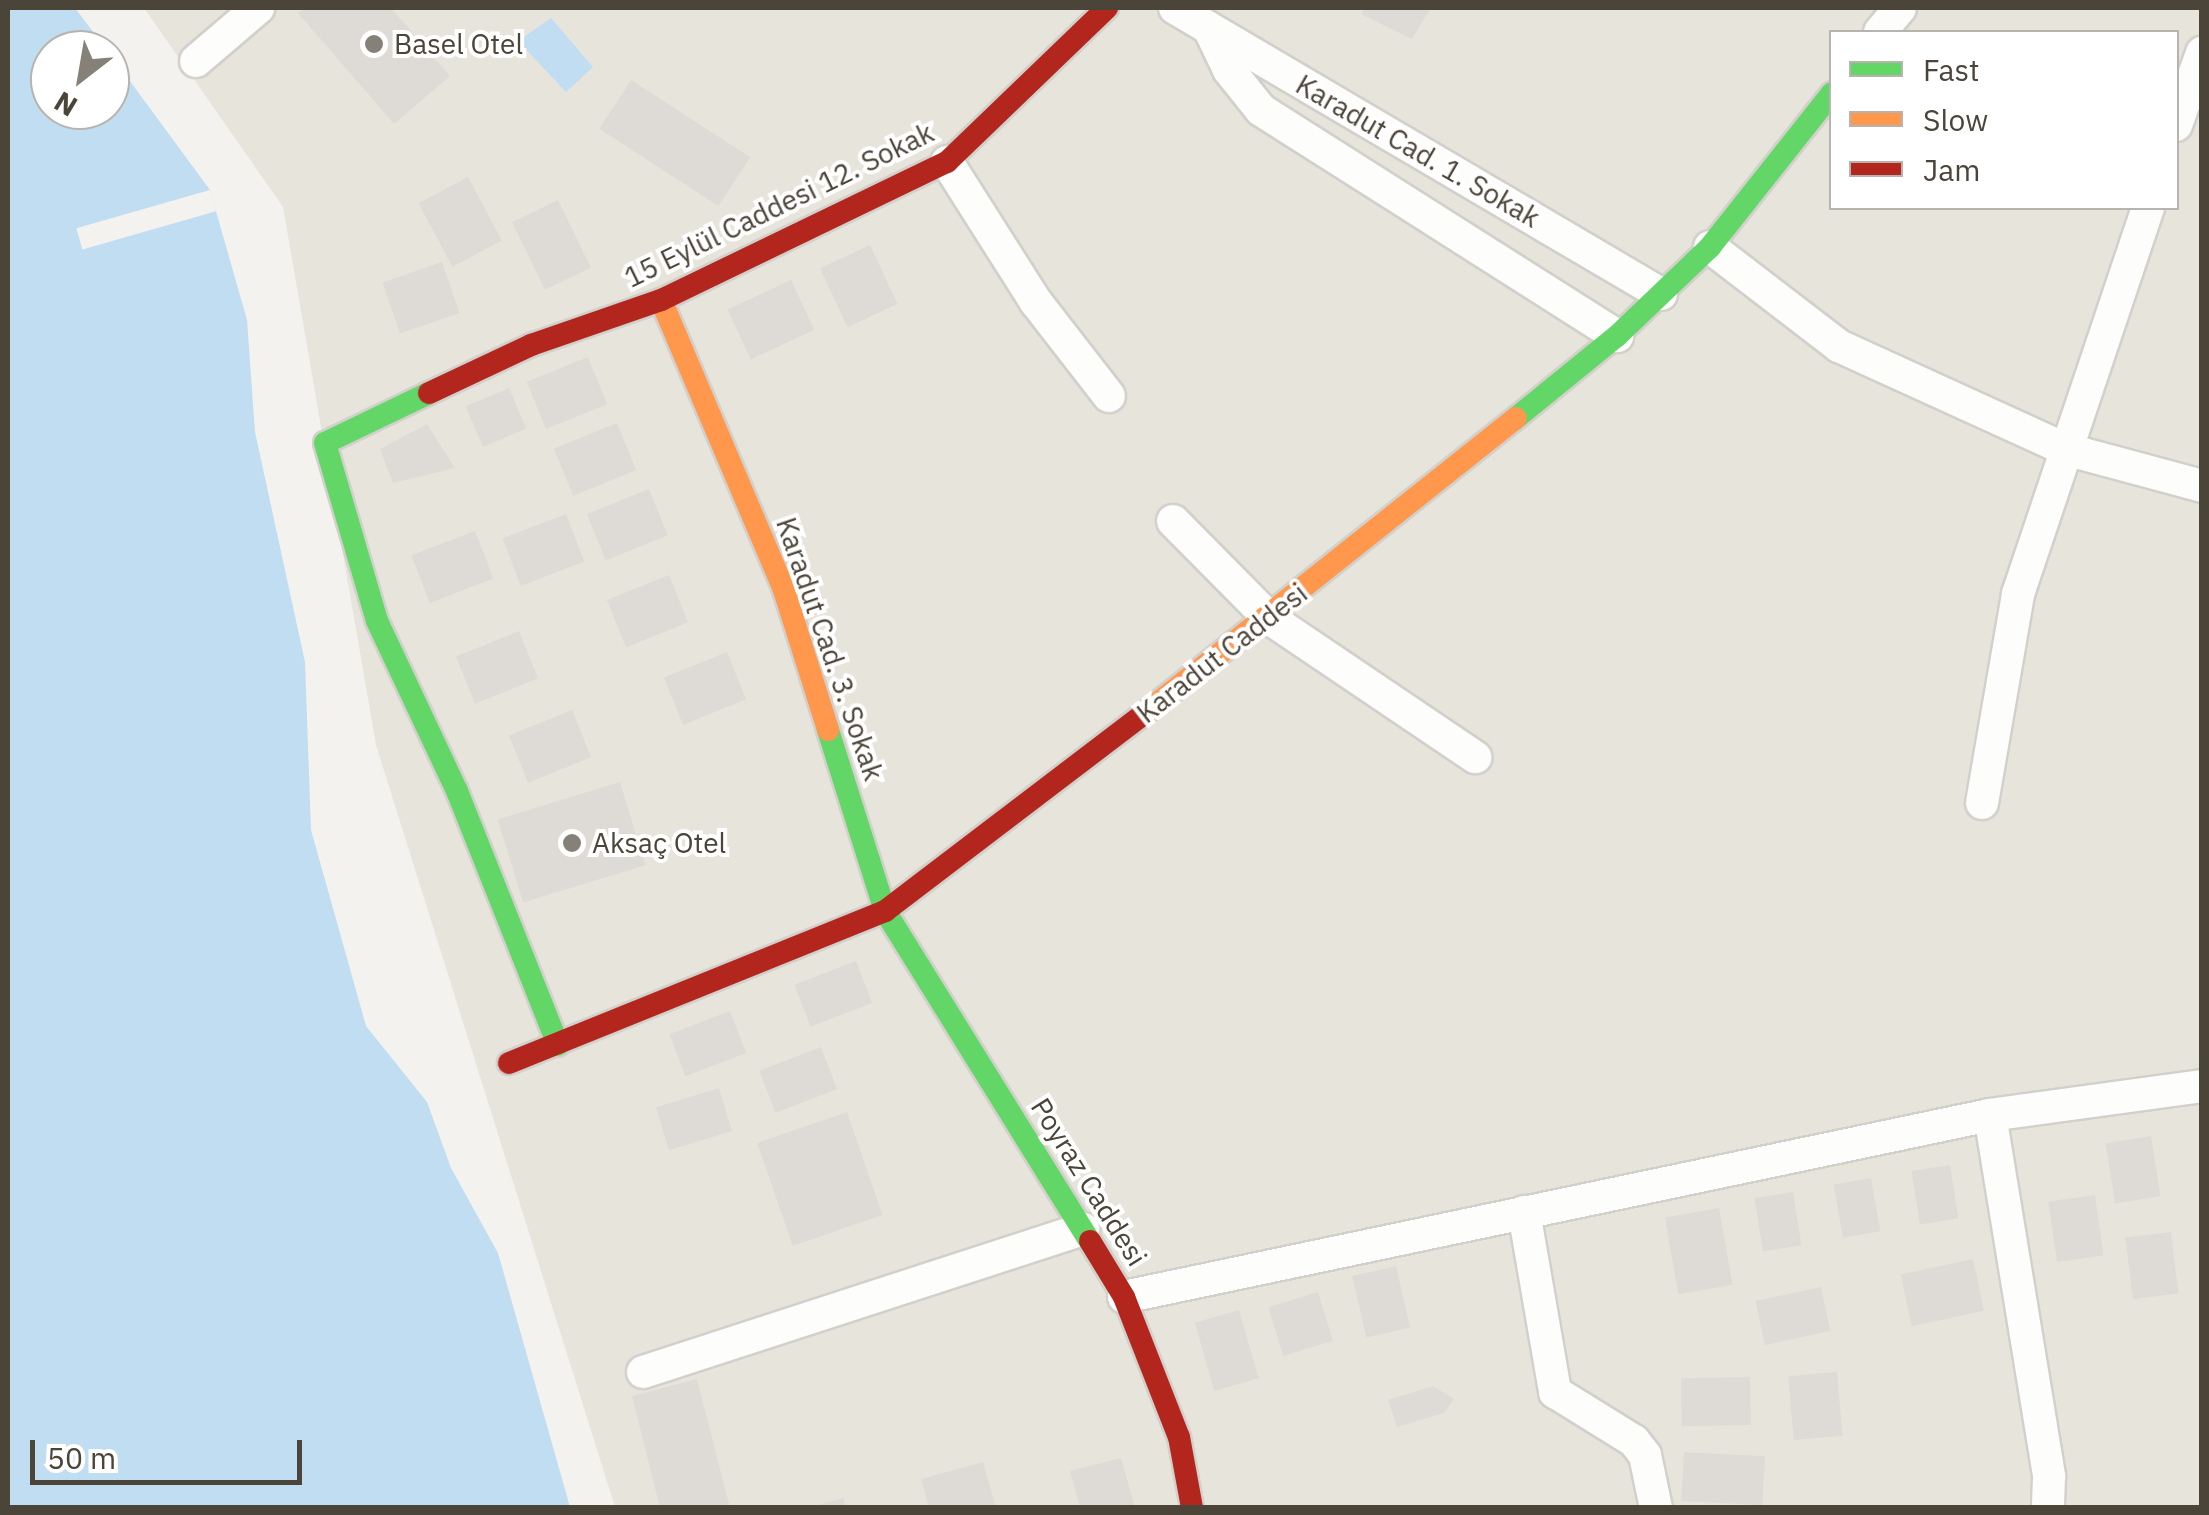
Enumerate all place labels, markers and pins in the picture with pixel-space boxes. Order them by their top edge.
place label: Basel Otel [394,27,523,61]
marker: Basel Otel [363,33,385,55]
place label: Aksaç Otel [592,826,726,860]
marker: Aksaç Otel [561,832,583,854]

